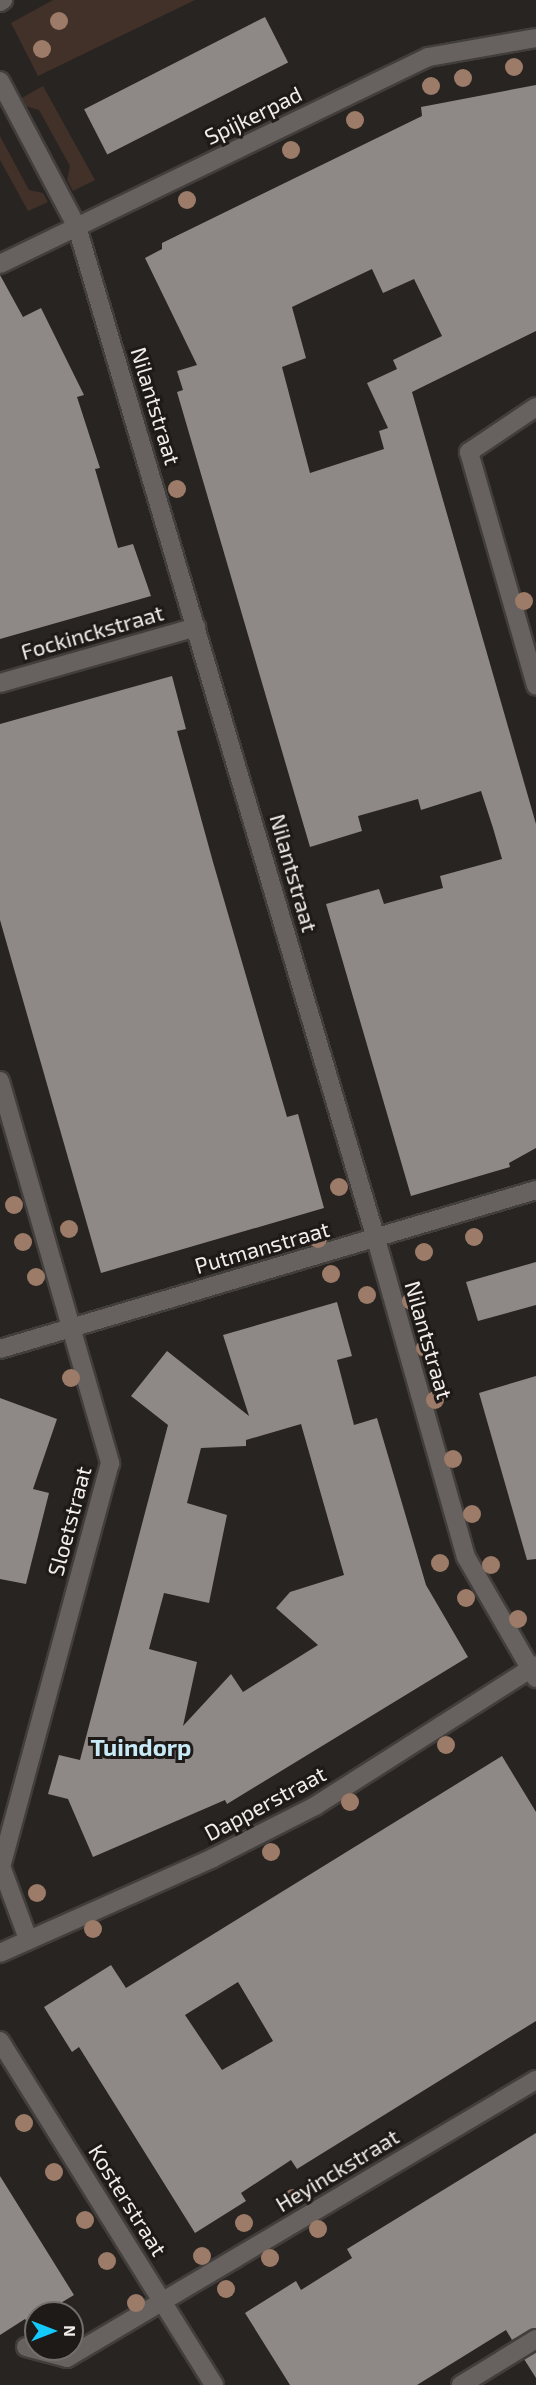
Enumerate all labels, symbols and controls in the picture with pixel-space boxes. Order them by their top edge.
street label: Spijkerpad [200,80,306,150]
street label: Nilantstraat [126,344,186,468]
street label: Fockinckstraat [18,599,166,665]
street label: Nilantstraat [265,811,323,935]
street label: Putmanstraat [192,1215,332,1279]
street label: Nilantstraat [400,1278,458,1402]
street label: Sloetstraat [42,1463,96,1579]
district label: Tuindorp [91,1733,191,1761]
street label: Dapperstraat [200,1760,330,1846]
street label: Heyinckstraat [271,2123,403,2217]
street label: Kosterstraat [83,2139,173,2261]
north arrow [24,2301,84,2361]
text: N [61,2325,80,2337]

